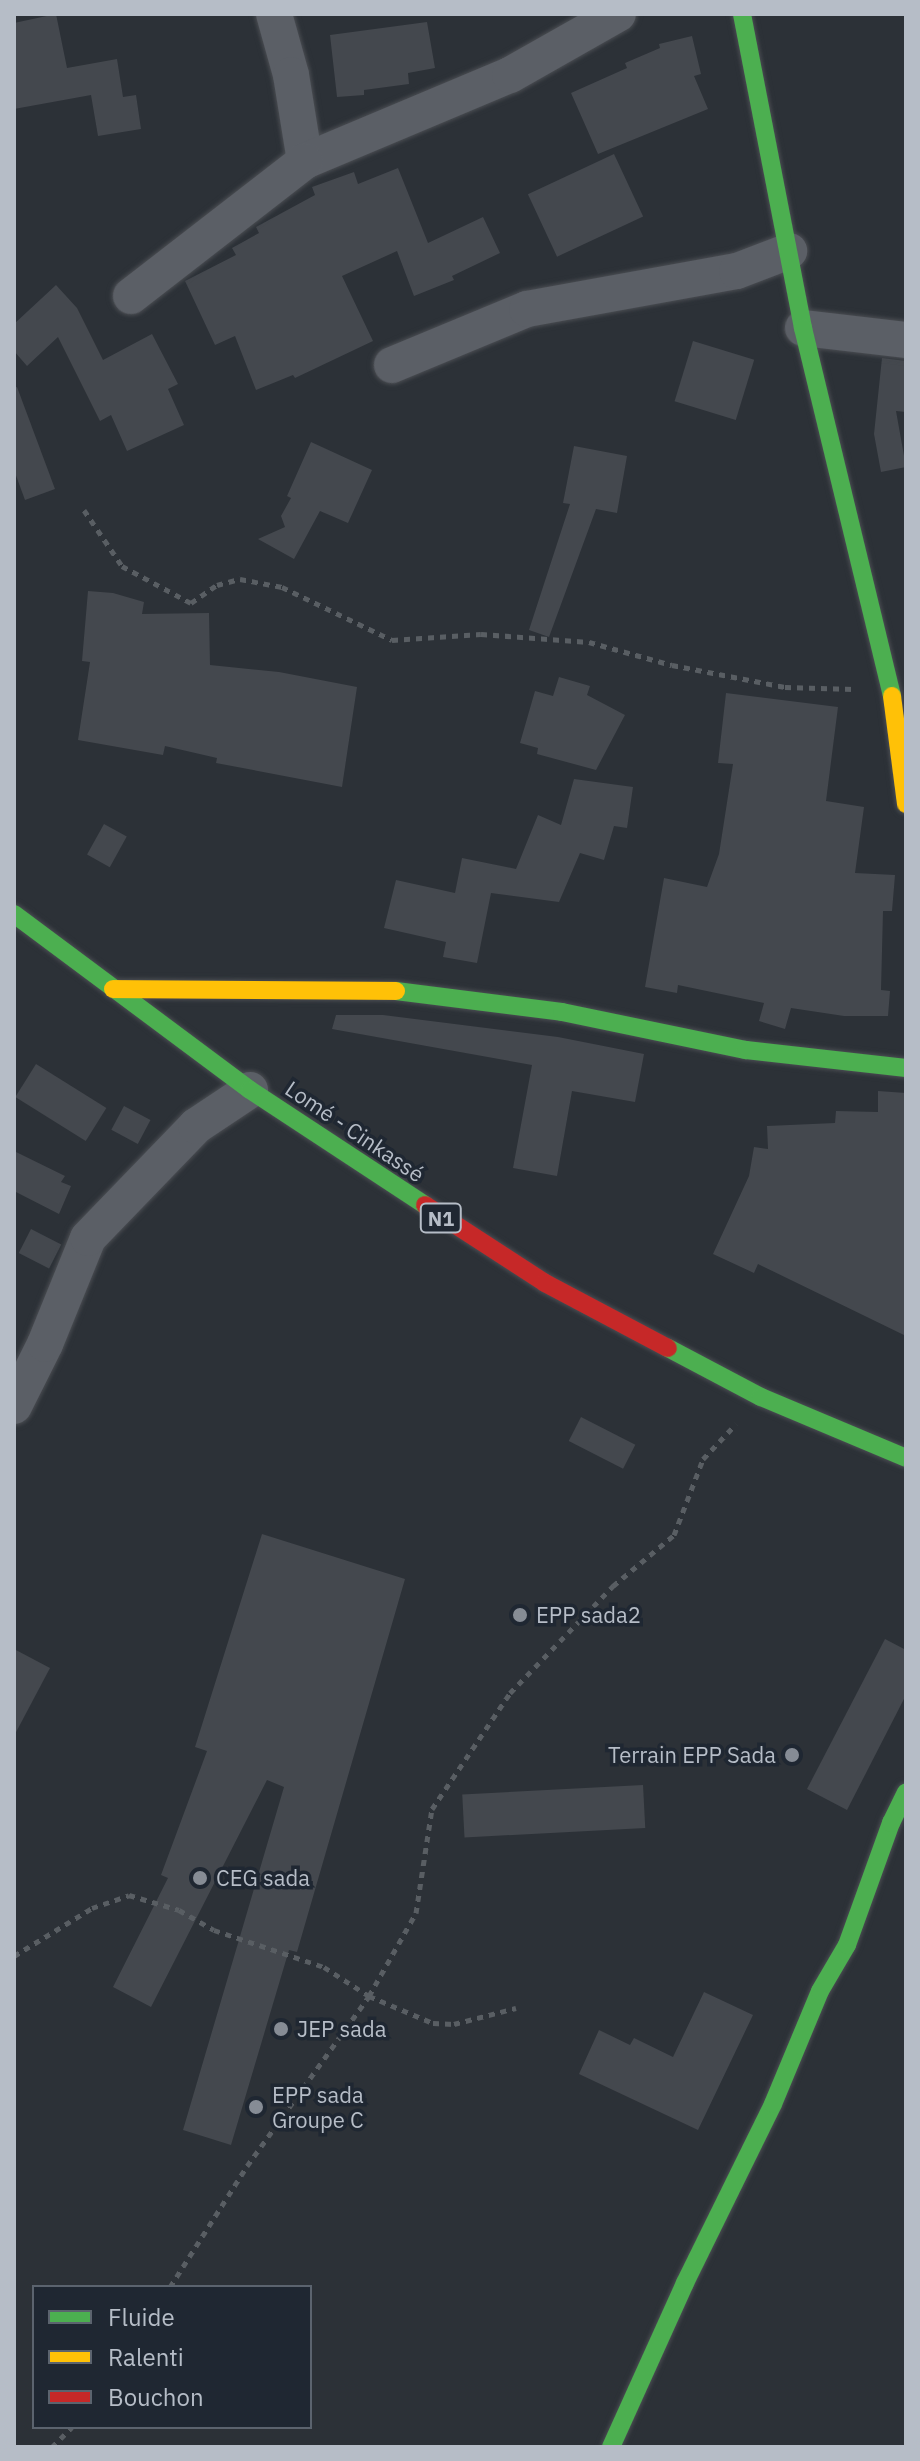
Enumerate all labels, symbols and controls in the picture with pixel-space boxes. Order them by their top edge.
street label: Lomé - Cinkassé [281,1075,429,1187]
road number: N1 [419,1202,463,1234]
place label: EPP sada2 [536,1602,641,1628]
marker: EPP sada2 [511,1606,529,1624]
place label: Terrain EPP Sada [608,1742,776,1768]
marker: Terrain EPP Sada [783,1746,801,1764]
place label: CEG sada [216,1865,310,1891]
marker: CEG sada [191,1869,209,1887]
place label: JEP sada [297,2016,387,2042]
marker: JEP sada [272,2020,290,2038]
place label: EPP sada Groupe C [272,2081,364,2132]
marker: EPP sada Groupe C [247,2098,265,2116]
legend [32,2285,312,2429]
text: Fluide [108,2301,175,2333]
text: Ralenti [108,2341,184,2373]
text: Bouchon [108,2381,204,2413]

